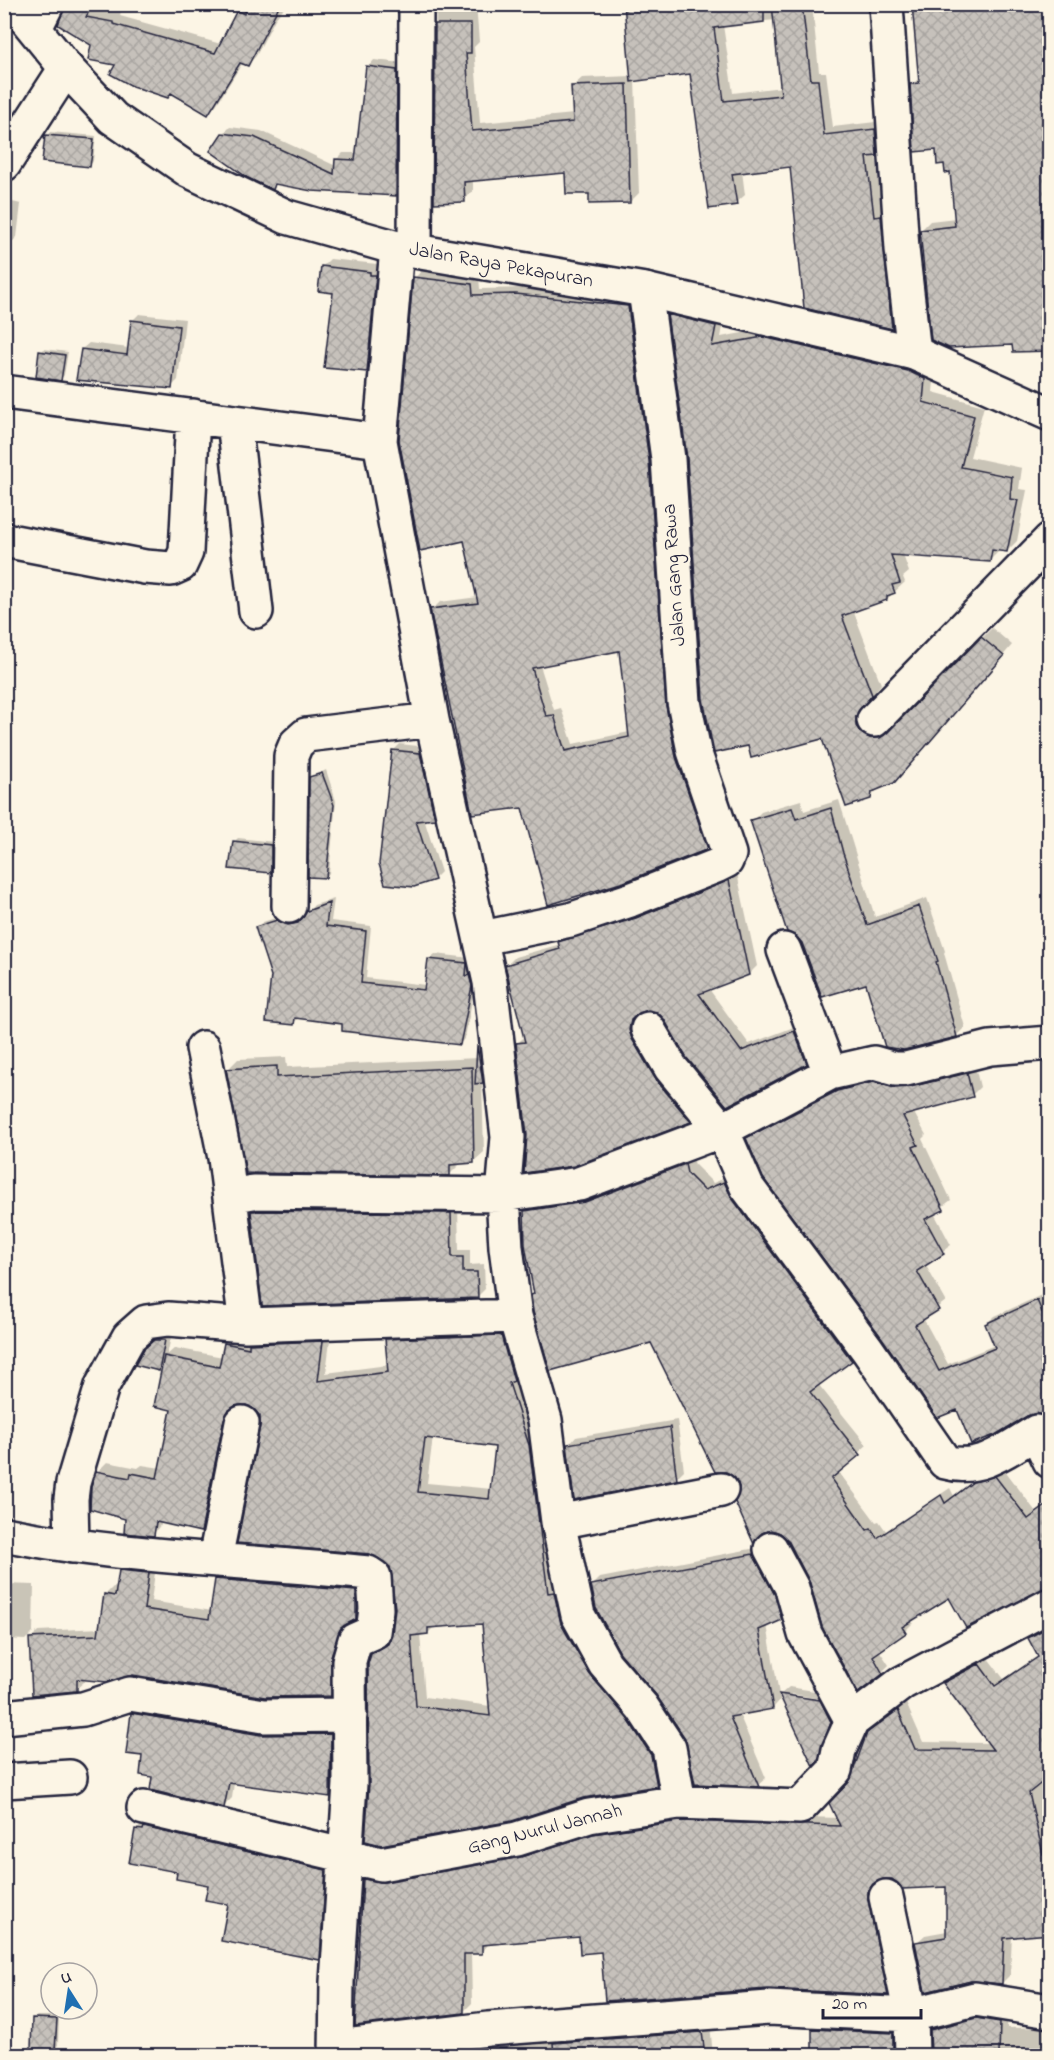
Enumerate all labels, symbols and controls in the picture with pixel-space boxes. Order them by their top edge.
street label: Jalan Raya Pekapuran [407,236,595,296]
street label: Jalan Gang Rawa [656,503,695,647]
street label: Gang Nurul Jannah [465,1797,626,1864]
north arrow [39,1961,99,2021]
text: U [59,1965,74,1991]
scale bar [823,1982,920,2020]
text: 20 m [832,1992,867,2018]

